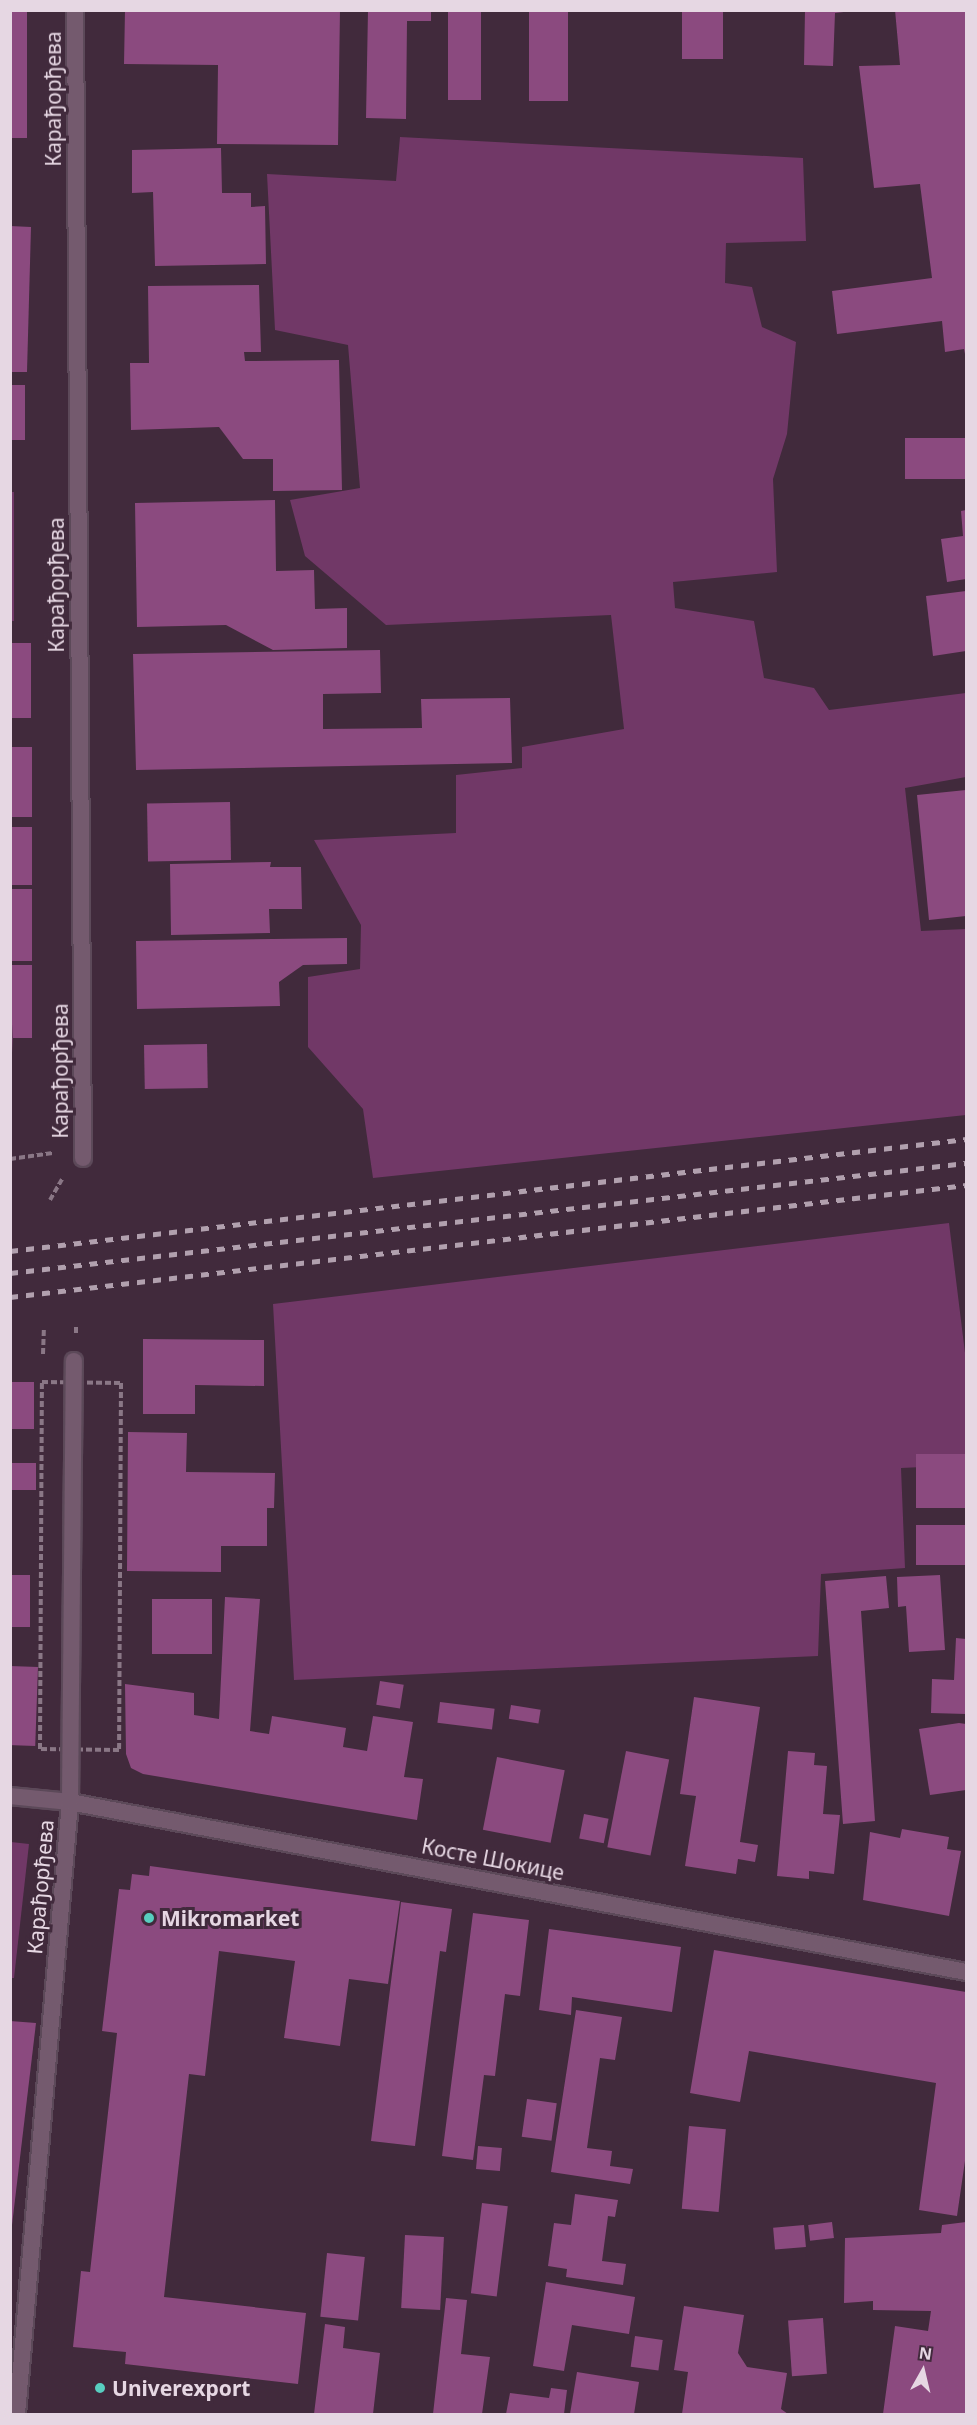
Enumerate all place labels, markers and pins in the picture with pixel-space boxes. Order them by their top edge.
place label: Mikromarket [161,1905,299,1931]
marker: Mikromarket [142,1911,156,1925]
place label: Univerexport [112,2375,250,2401]
marker: Univerexport [93,2381,107,2395]

